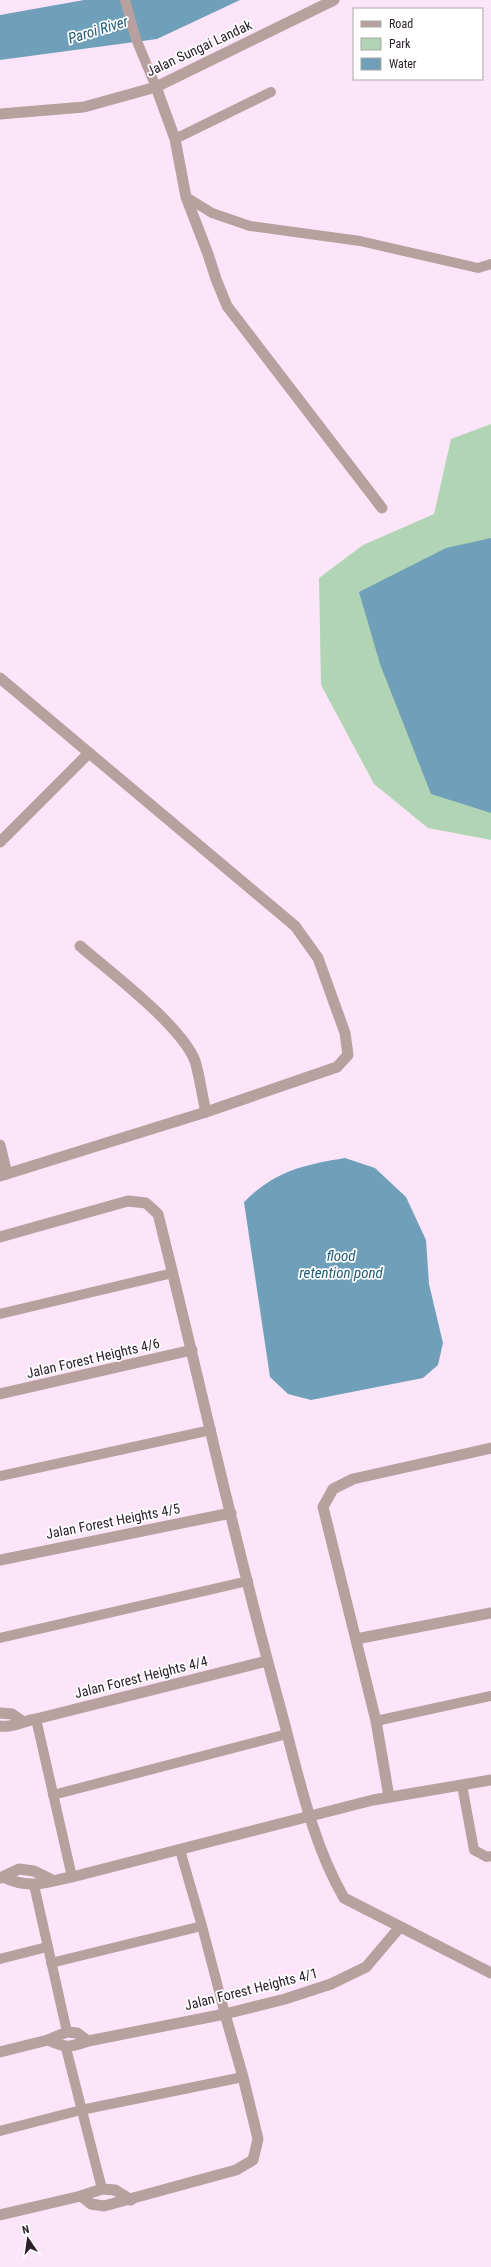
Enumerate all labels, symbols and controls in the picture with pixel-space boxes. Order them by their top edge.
legend [353,8,483,80]
water label: Paroi River [66,12,131,48]
street label: Jalan Sungai Landak [144,16,255,79]
text: Road [389,17,413,31]
text: Park [389,37,411,51]
text: Water [389,57,417,71]
water label: flood retention pond [299,1247,383,1282]
street label: Jalan Forest Heights 4/6 [25,1335,161,1381]
street label: Jalan Forest Heights 4/5 [45,1500,182,1542]
street label: Jalan Forest Heights 4/4 [73,1653,209,1701]
street label: Jalan Forest Heights 4/1 [183,1965,319,2013]
north arrow [8,2219,48,2259]
text: N [21,2223,31,2237]

